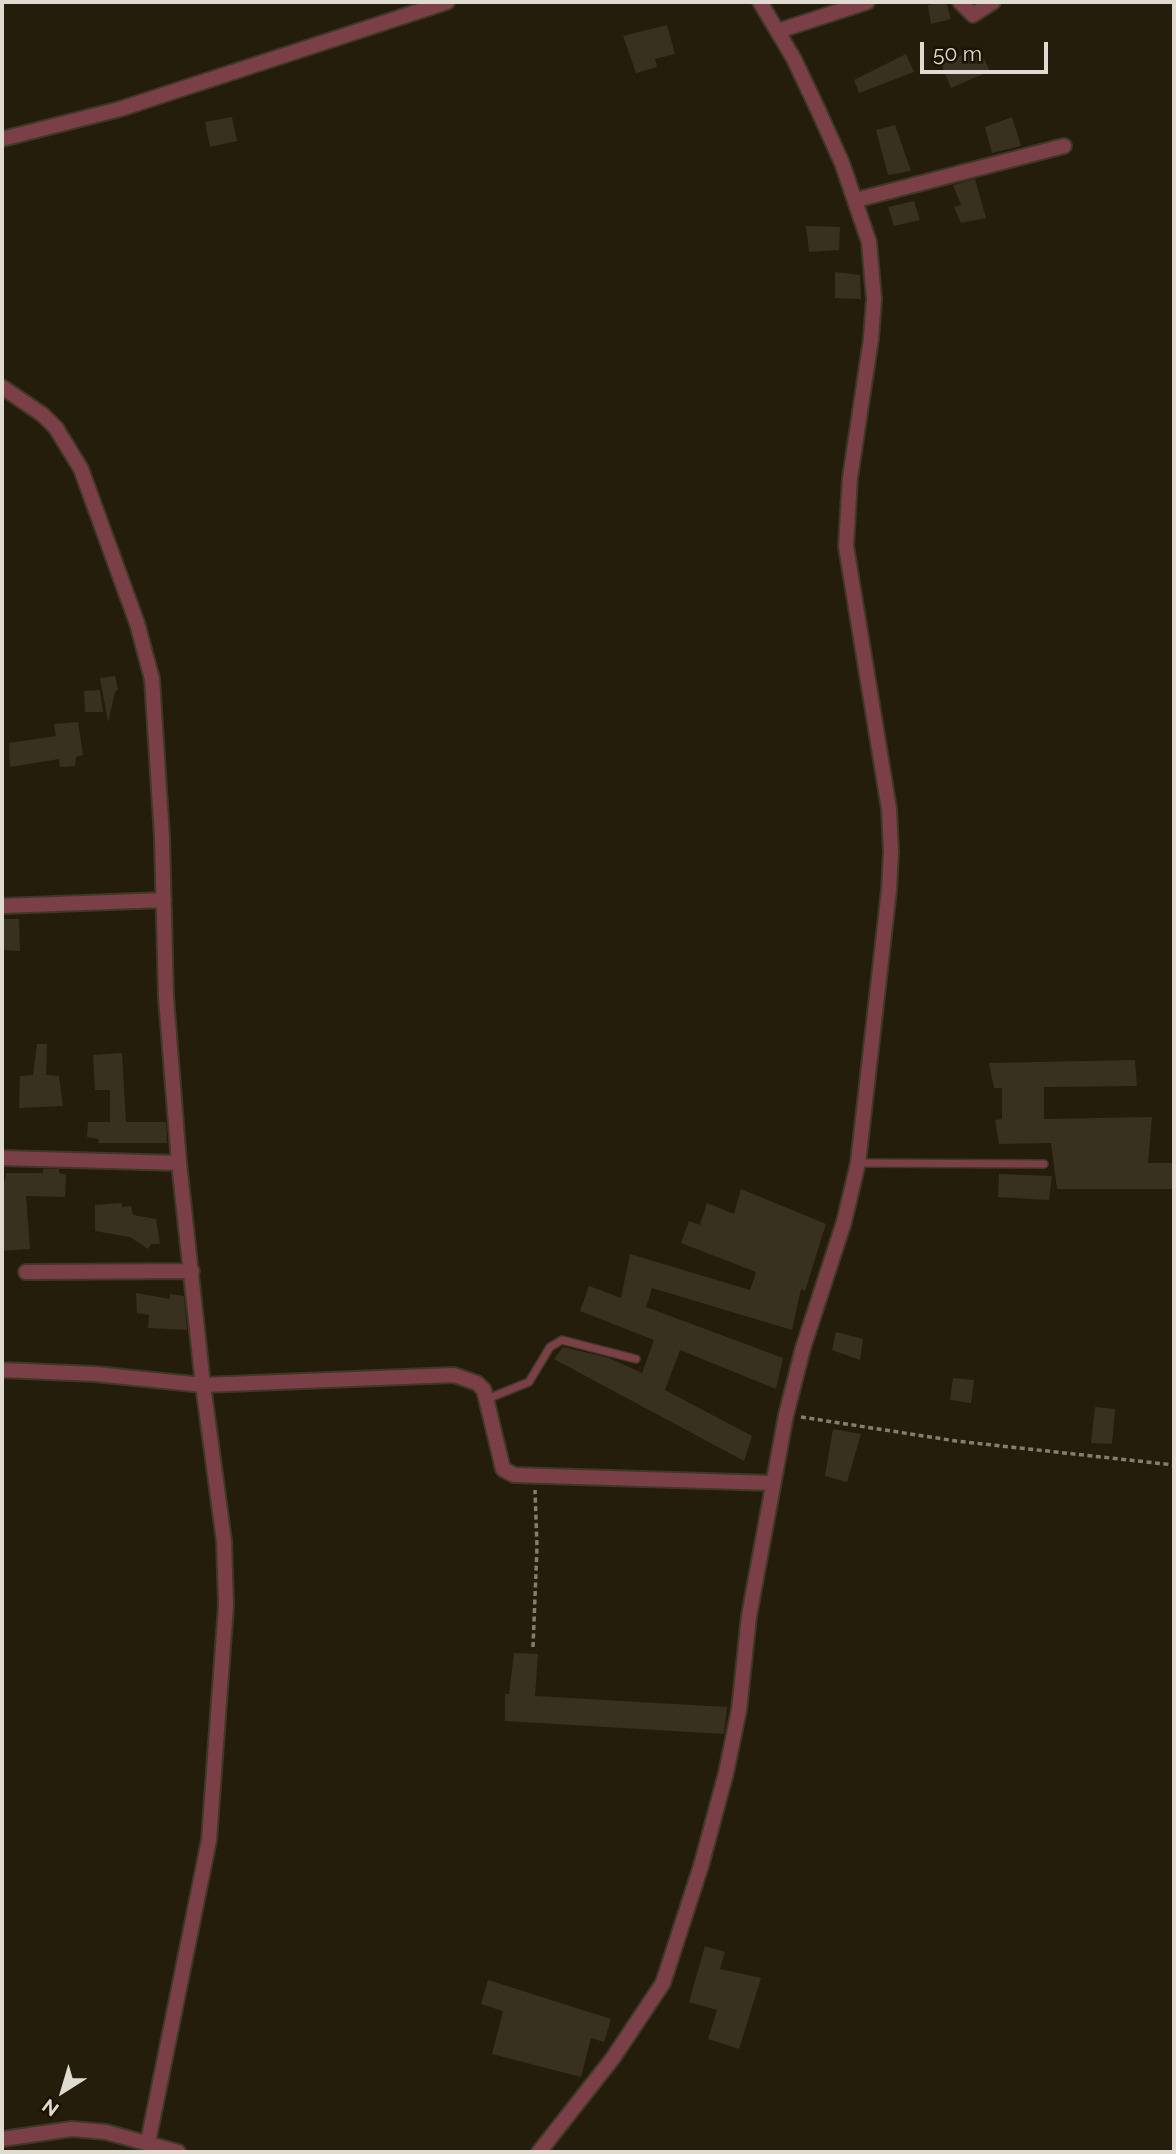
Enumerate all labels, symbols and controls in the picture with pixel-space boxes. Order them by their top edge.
scale bar [924,28,1052,72]
text: 50 m [933,41,982,66]
north arrow [28,2056,98,2126]
text: N [38,2095,63,2121]

